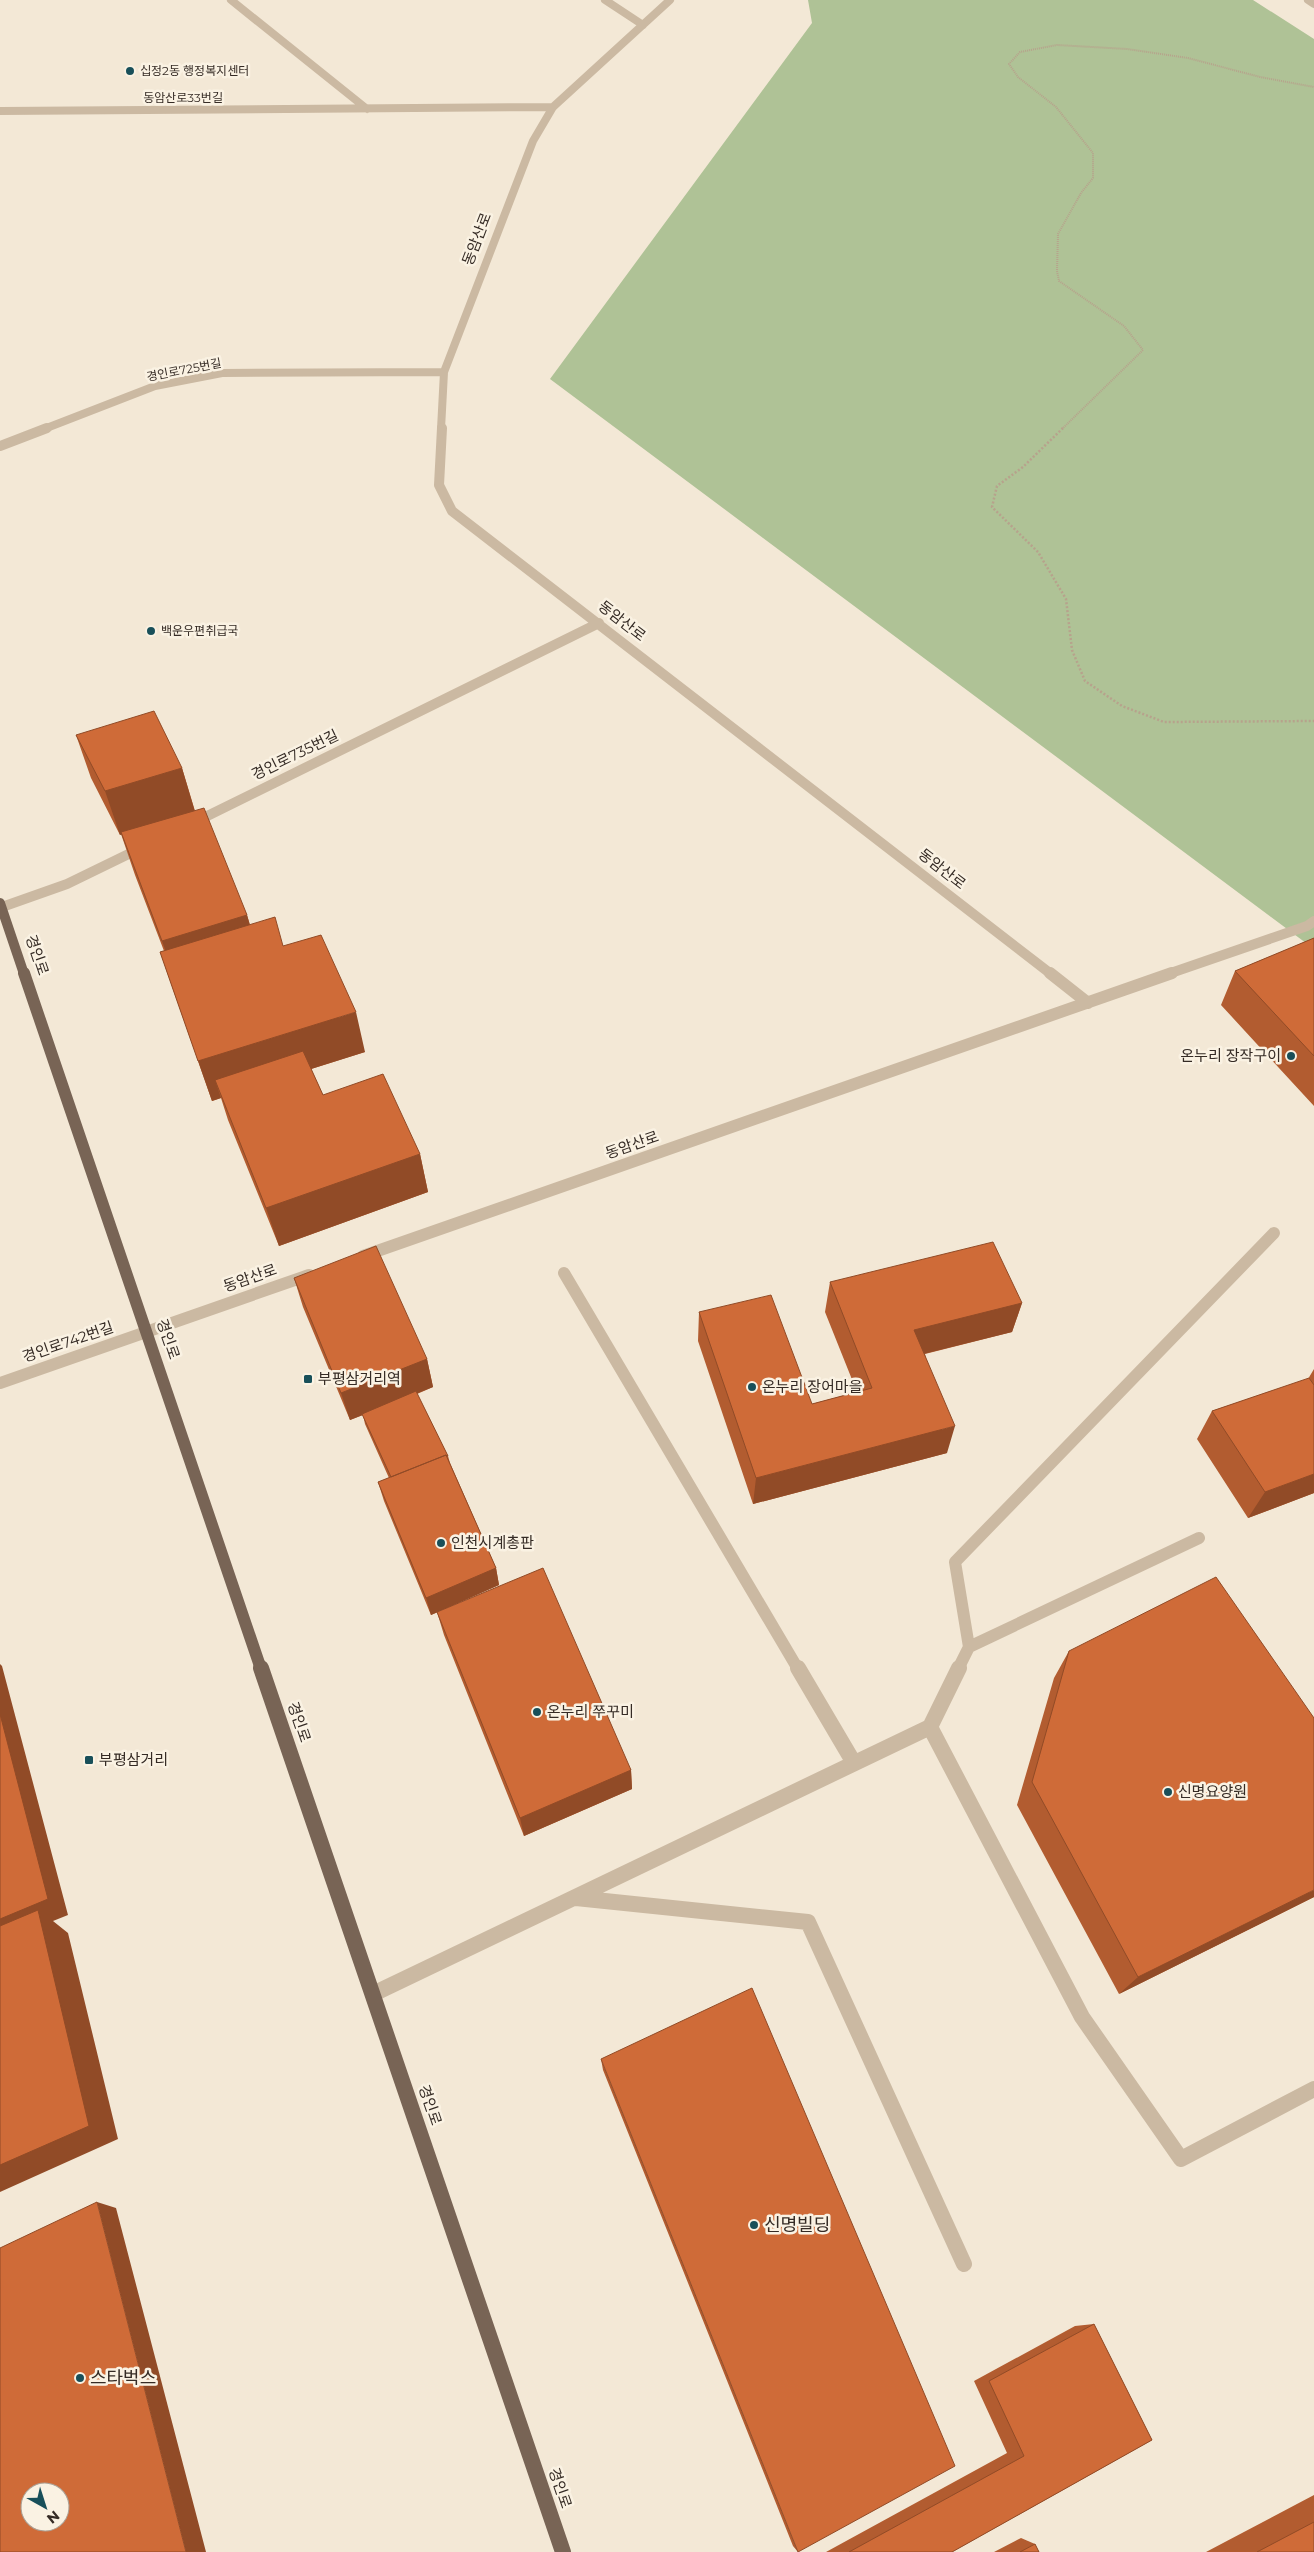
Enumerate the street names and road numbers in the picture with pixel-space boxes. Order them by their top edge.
street label: 동암산로33번길 [143,90,223,105]
street label: 동암산로 [458,210,495,268]
street label: 경인로725번길 [145,355,223,384]
street label: 동암산로 [595,596,650,645]
street label: 경인로735번길 [248,725,341,784]
street label: 동암산로 [915,844,970,893]
street label: 경인로 [22,932,53,978]
street label: 동암산로 [603,1127,661,1162]
street label: 동암산로 [221,1260,279,1295]
street label: 경인로 [153,1316,184,1362]
street label: 경인로742번길 [20,1317,116,1366]
street label: 경인로 [284,1699,315,1745]
street label: 경인로 [415,2082,446,2128]
street label: 경인로 [545,2465,576,2511]

